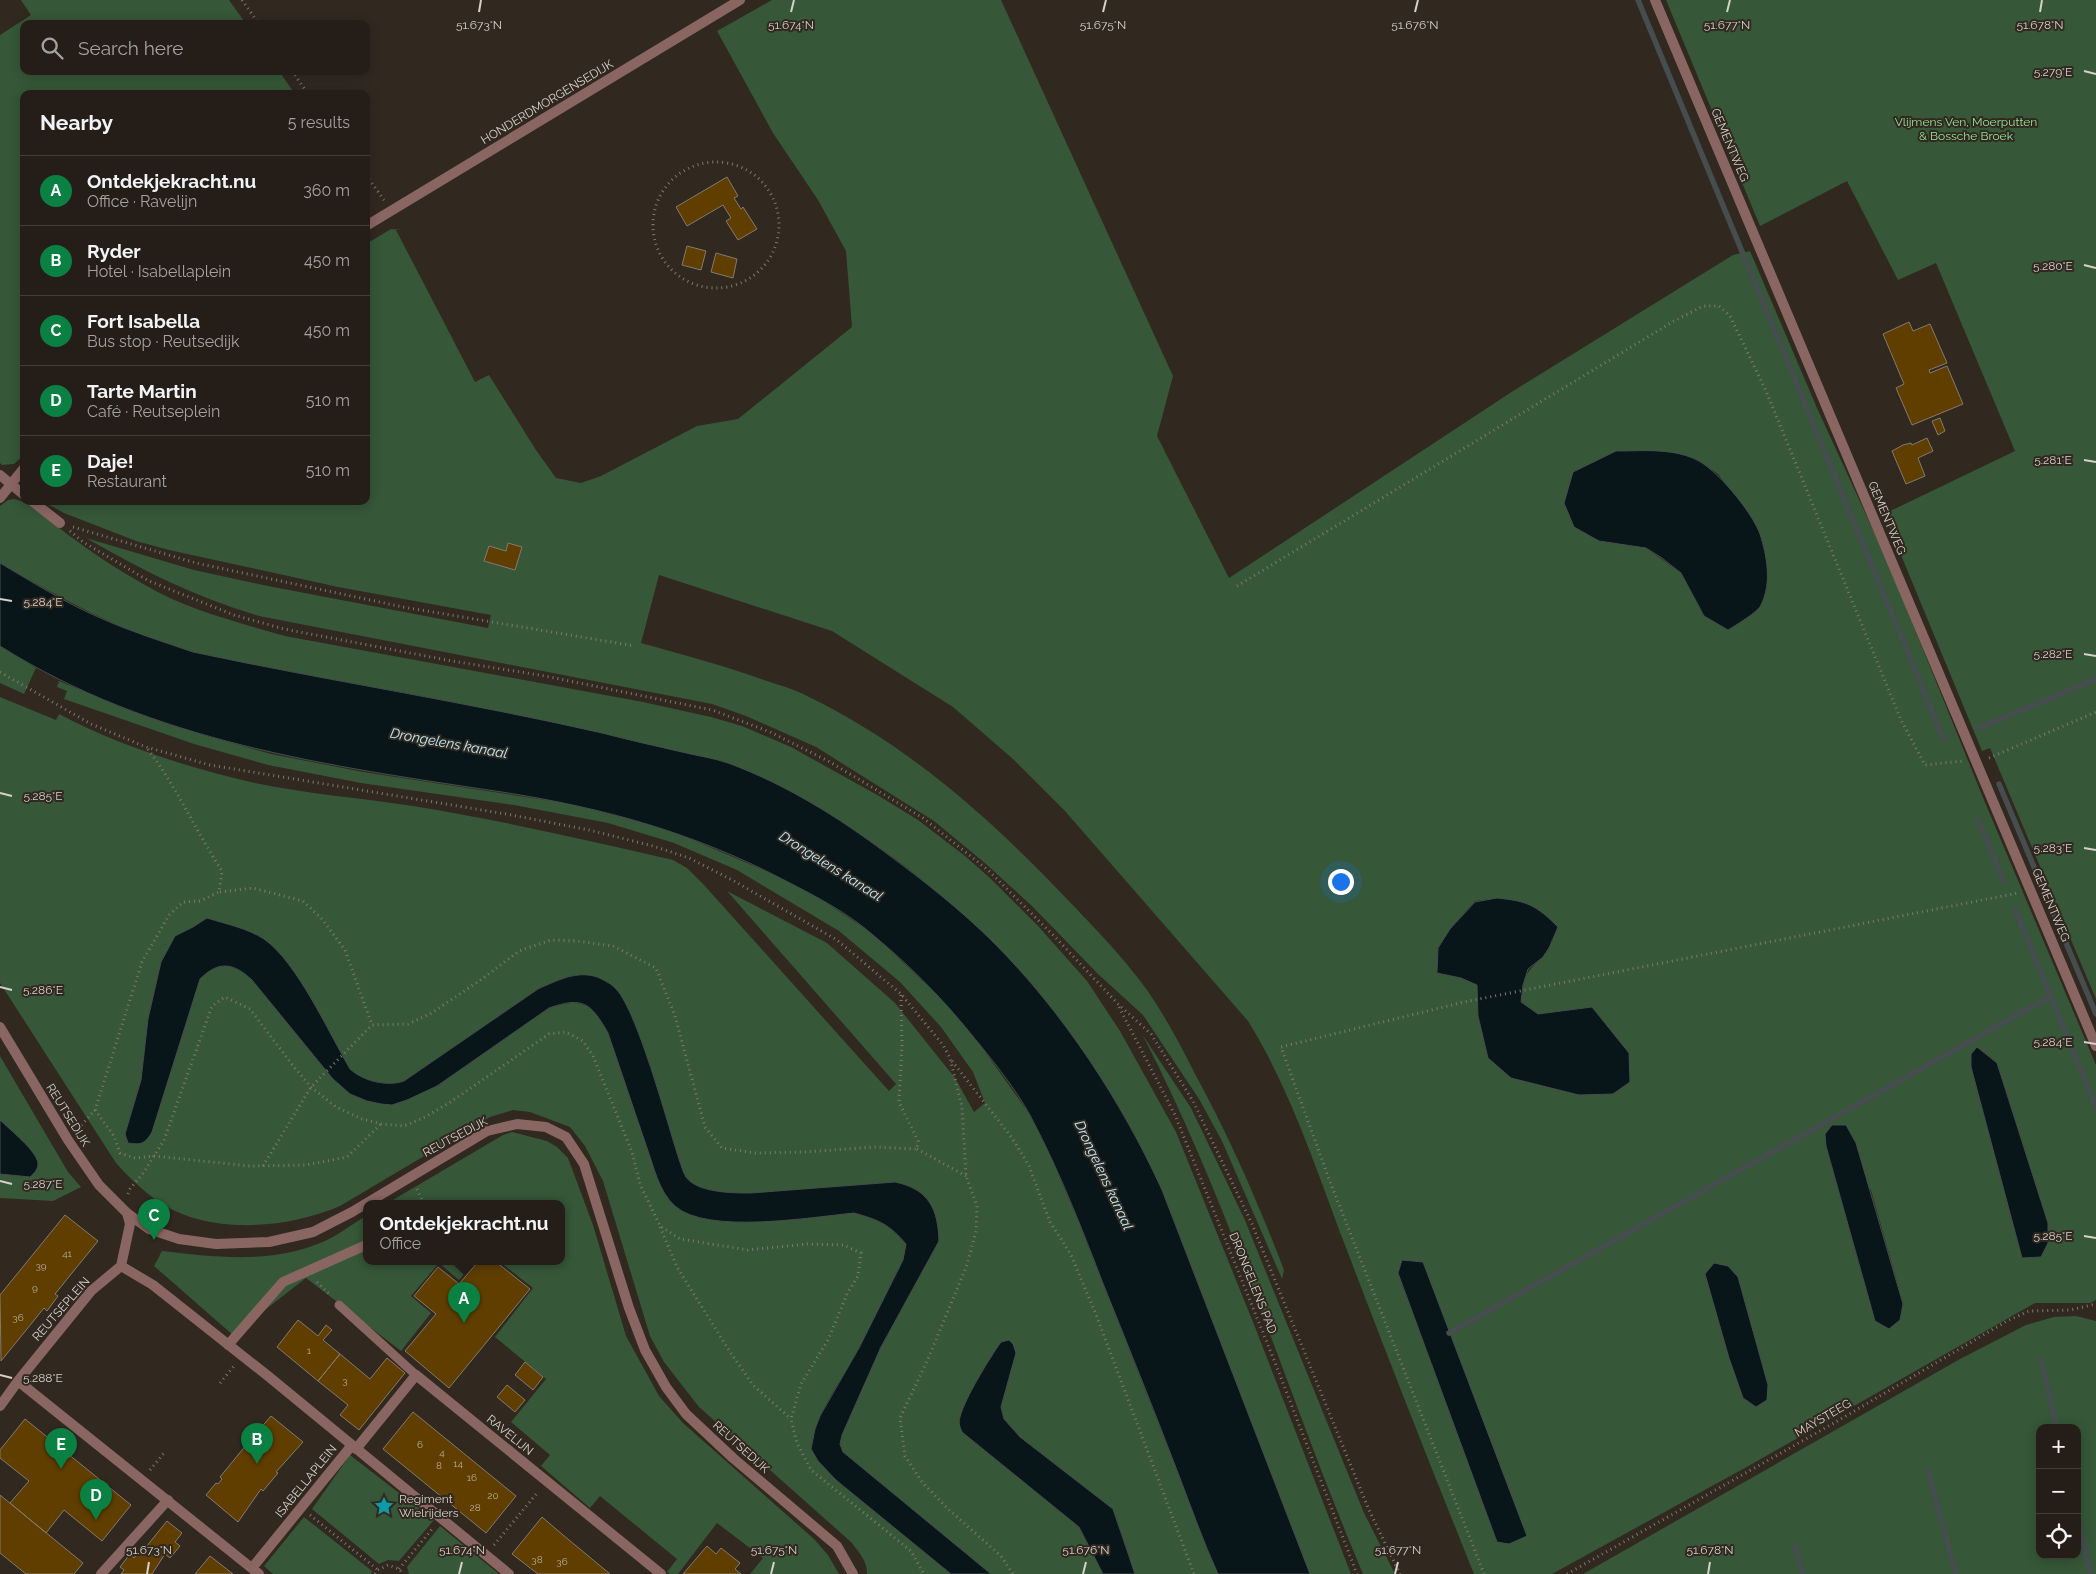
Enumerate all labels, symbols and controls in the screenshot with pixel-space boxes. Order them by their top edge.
text: 51.673°N [456,18,502,32]
text: 51.674°N [768,18,814,32]
text: 51.675°N [1080,18,1126,32]
text: 51.676°N [1391,18,1439,32]
text: 51.677°N [1704,18,1750,32]
text: 51.678°N [2016,18,2064,32]
search box [20,20,370,75]
icon: search [38,34,66,62]
text: Search here [78,37,184,59]
street label: HONDERDMORGENSEDIJK [478,57,616,147]
text: 5.279°E [2034,65,2072,79]
street label: GEMENTWEG [1708,106,1752,184]
text: Nearby [40,110,113,135]
text: 5 results [288,113,350,132]
park label: Vlijmens Ven, Moerputten & Bossche Broek [1895,115,2037,143]
text: Ontdekjekracht.nu [87,170,256,192]
text: A [51,181,61,200]
text: 360 m [303,181,350,200]
text: Office · Ravelijn [87,192,197,211]
text: Ryder [87,240,141,262]
text: B [51,251,61,270]
text: 450 m [304,251,350,270]
text: 5.280°E [2033,259,2073,273]
text: Hotel · Isabellaplein [87,262,231,281]
text: Fort Isabella [87,310,200,332]
text: C [51,321,61,340]
text: 450 m [304,321,350,340]
text: Bus stop · Reutsedijk [87,332,240,351]
text: Tarte Martin [87,380,197,402]
text: D [50,391,62,410]
text: 510 m [306,391,350,410]
text: Café · Reutseplein [87,402,220,421]
text: Daje! [87,450,134,472]
text: 5.281°E [2034,453,2072,467]
text: E [51,461,61,480]
text: 510 m [306,461,350,480]
text: Restaurant [87,472,167,491]
street label: GEMENTWEG [1865,479,1909,557]
text: 5.284°E [23,595,63,609]
text: 5.282°E [2034,647,2072,661]
water label: Drongelens kanaal [389,725,509,761]
text: 5.285°E [23,789,63,803]
water label: Drongelens kanaal [776,828,886,904]
text: 5.283°E [2034,841,2072,855]
street label: GEMENTWEG [2029,866,2073,944]
your location [1328,869,1354,895]
text: 5.286°E [23,983,63,997]
text: 5.284°E [2033,1035,2073,1049]
street label: REUTSEDIJK [43,1081,93,1149]
street label: REUTSEDIJK [420,1114,490,1160]
water label: Drongelens kanaal [1072,1118,1137,1233]
text: 5.287°E [23,1177,63,1191]
pin: C [138,1199,170,1240]
popup [363,1200,565,1265]
text: Ontdekjekracht.nu [379,1212,549,1234]
text: 5.285°E [2033,1229,2073,1243]
street label: DRONGELENS PAD [1226,1230,1280,1336]
text: Office [379,1234,421,1253]
house number: 41 [62,1248,73,1259]
house number: 39 [35,1260,47,1271]
street label: REUTSEPLEIN [29,1274,93,1344]
house number: 9 [32,1282,38,1293]
pin: A [448,1282,480,1323]
house number: 36 [12,1312,24,1323]
house number: 1 [307,1345,312,1356]
text: 5.288°E [23,1371,63,1385]
house number: 3 [342,1375,348,1386]
street label: MAYSTEEG [1792,1396,1854,1440]
street label: RAVELIJN [484,1412,536,1458]
street label: REUTSEDIJK [710,1418,772,1476]
pin: B [241,1423,273,1464]
map controls [2036,1424,2081,1559]
button: + [2036,1424,2081,1469]
pin: E [45,1428,77,1469]
house number: 6 [417,1439,423,1450]
street label: ISABELLAPLEIN [272,1442,340,1520]
house number: 4 [439,1447,445,1458]
house number: 14 [453,1458,463,1469]
house number: 8 [436,1460,442,1471]
button: − [2036,1469,2081,1514]
house number: 16 [467,1472,477,1483]
pin: D [80,1479,112,1520]
house number: 20 [487,1490,499,1501]
place label: Regiment Wielrijders [399,1492,459,1520]
place icon: Regiment Wielrijders [373,1495,395,1517]
house number: 28 [469,1502,481,1513]
button: locate [2036,1514,2081,1559]
text: 51.673°N [126,1543,172,1557]
text: 51.674°N [439,1543,485,1557]
text: 51.675°N [751,1543,797,1557]
text: 51.676°N [1062,1543,1110,1557]
text: 51.677°N [1375,1543,1421,1557]
text: 51.678°N [1686,1543,1734,1557]
house number: 38 [531,1554,543,1565]
house number: 36 [556,1556,568,1567]

